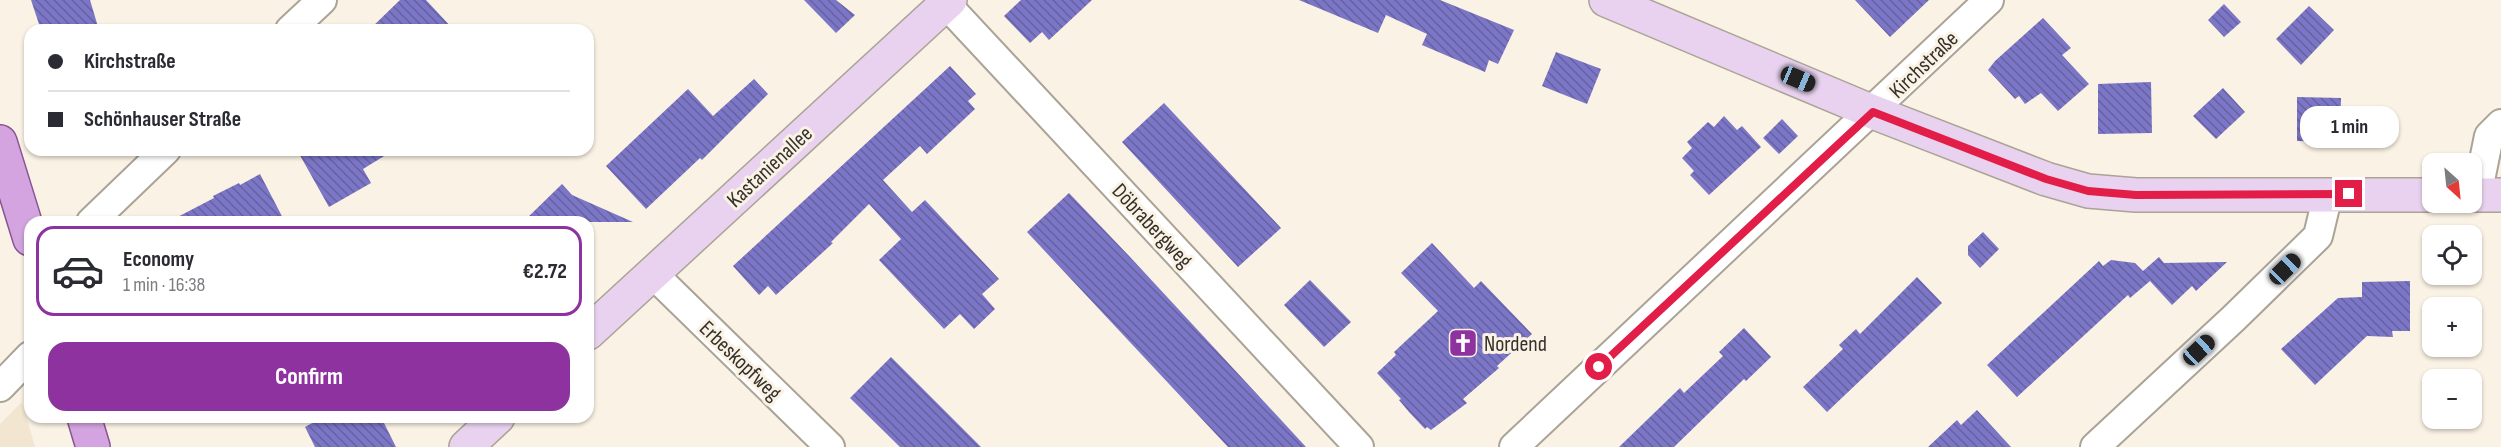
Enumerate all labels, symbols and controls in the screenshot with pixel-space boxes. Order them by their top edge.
street label: Kirchstraße [1884,26,1964,104]
text: Kirchstraße [84,48,176,75]
car [1778,64,1818,94]
text: Schönhauser Straße [84,106,241,133]
callout: 1 min [2300,107,2398,149]
text: 1 min [2331,115,2368,139]
street label: Kastanienallee [722,121,819,214]
north arrow [2422,153,2482,213]
map controls [2422,153,2482,429]
street label: Döbrabergweg [1106,178,1198,274]
route end [2335,180,2362,207]
button: locate [2422,225,2482,285]
icon: car [51,244,105,298]
text: Economy [123,246,194,273]
car [2266,250,2304,288]
text: €2.72 [522,258,567,285]
text: 1 min · 16:38 [123,273,205,297]
button: + [2422,297,2482,357]
street label: Erbeskopfweg [693,315,787,407]
church icon: Nordend [1447,327,1479,359]
place label: Nordend [1484,331,1547,358]
car [2180,331,2218,369]
button: Confirm [48,342,570,411]
route start [1585,353,1612,380]
button: − [2422,369,2482,429]

